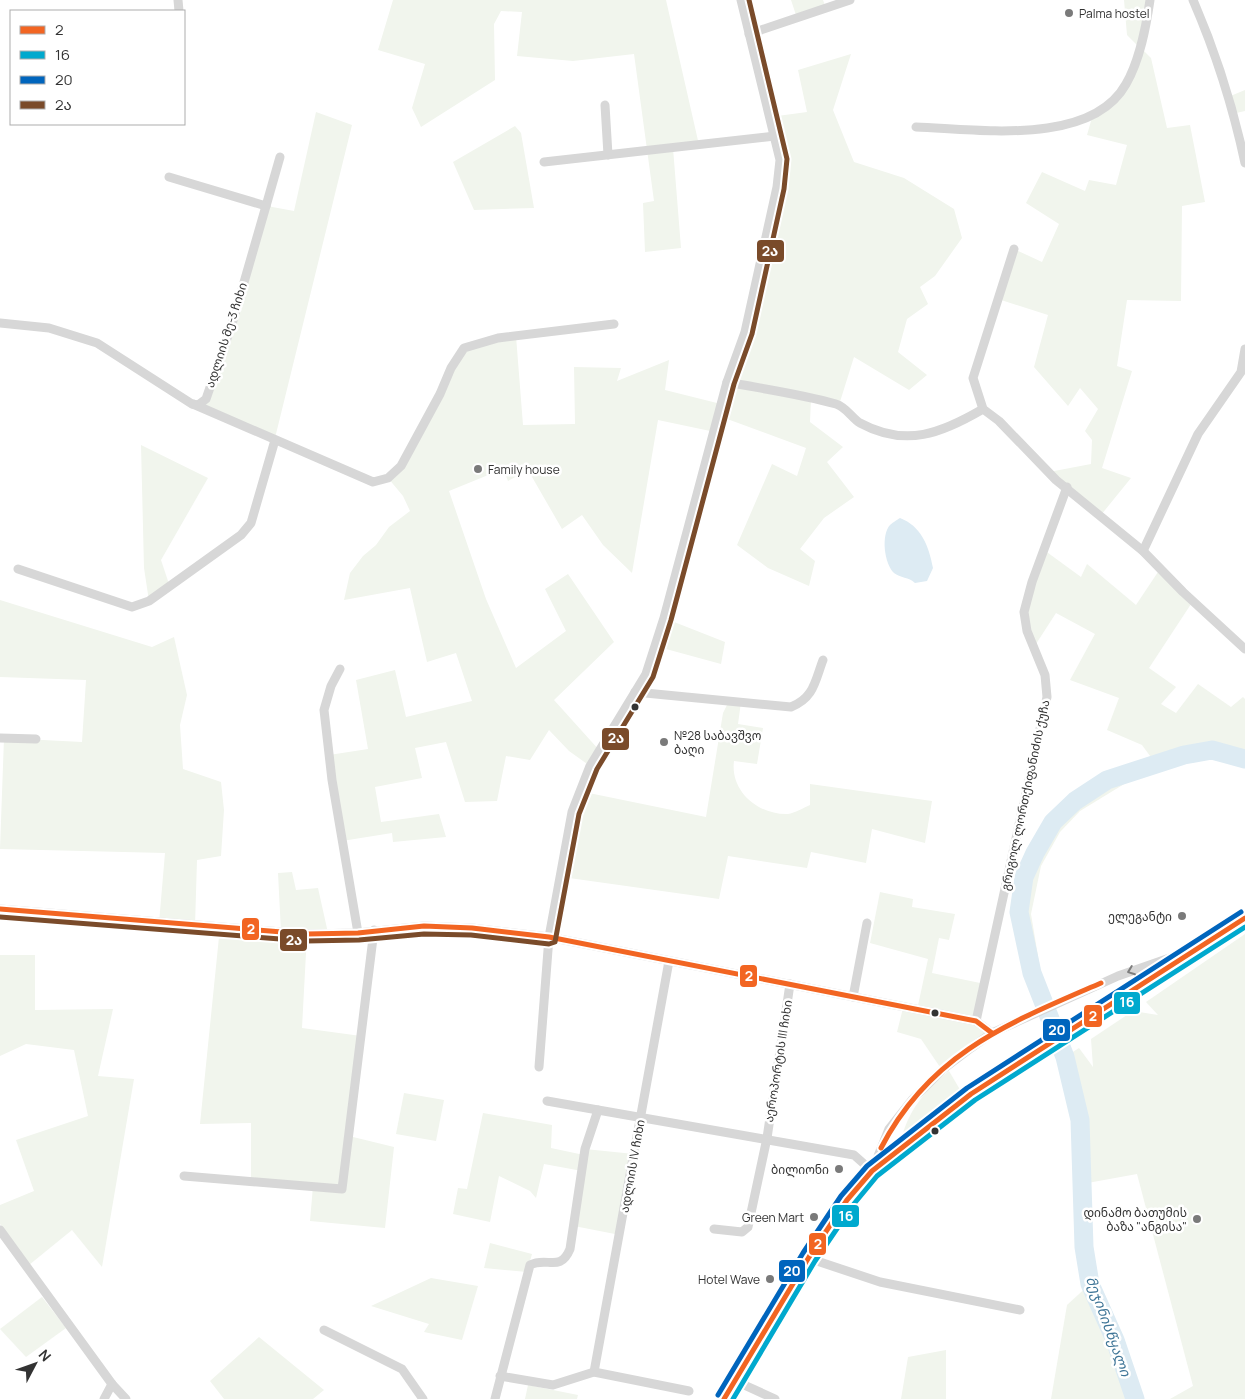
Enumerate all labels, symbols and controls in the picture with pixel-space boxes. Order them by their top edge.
place label: Palma hostel [1079,5,1150,22]
marker: Palma hostel [1063,7,1075,19]
legend [10,10,185,125]
text: 2 [55,19,64,40]
text: 16 [55,44,70,65]
text: 20 [55,69,73,90]
text: 2ა [55,94,72,115]
line badge: 2ა [756,239,785,263]
text: 2ა [762,241,778,260]
street label: ადლიის მე-3 ჩიხი [201,280,251,390]
place label: Family house [488,461,560,478]
marker: Family house [472,463,484,475]
street label: გრიგოლ ლორთქიფანიძის ქუჩა [996,698,1054,892]
unlabelled marker [630,702,640,712]
line badge: 2ა [601,727,630,751]
place label: №28 საბავშვო ბაღი [674,727,761,758]
text: 2ა [608,728,624,747]
marker: №28 საბავშვო ბაღი [658,736,670,748]
place label: ელეგანტი [1108,908,1172,925]
marker: ელეგანტი [1176,910,1188,922]
line badge: 2 [241,917,260,941]
text: 2 [247,919,255,938]
line badge: 2ა [279,928,308,952]
text: 2ა [286,930,302,949]
line badge: 2 [739,964,758,988]
one-way arrow [1127,965,1136,975]
text: 2 [745,966,753,985]
line badge: 16 [1113,991,1141,1015]
text: 16 [1120,992,1134,1011]
street label: აეროპორტის III ჩიხი [760,999,796,1123]
line badge: 2 [1083,1004,1103,1028]
text: 2 [1089,1006,1097,1025]
unlabelled marker [930,1008,940,1018]
line badge: 20 [1042,1018,1071,1042]
text: 20 [1048,1020,1066,1039]
street label: ადლიის IV ჩიხი [615,1118,649,1214]
unlabelled marker [930,1126,940,1136]
place label: ბილიონი [771,1161,829,1178]
marker: ბილიონი [833,1163,845,1175]
line badge: 16 [831,1204,860,1228]
place label: დინამო ბათუმის ბაზა "ანგისა" [1083,1204,1187,1235]
text: 16 [839,1206,853,1225]
place label: Green Mart [742,1209,804,1226]
marker: Green Mart [808,1211,820,1223]
marker: დინამო ბათუმის ბაზა "ანგისა" [1191,1213,1203,1225]
line badge: 2 [808,1232,827,1256]
text: 2 [814,1234,822,1253]
line badge: 20 [778,1259,806,1283]
text: 20 [783,1261,801,1280]
place label: Hotel Wave [698,1271,760,1288]
marker: Hotel Wave [764,1273,776,1285]
water label: მეჯინისწყალი [1082,1273,1136,1380]
north arrow [10,1339,60,1389]
text: N [35,1345,56,1365]

